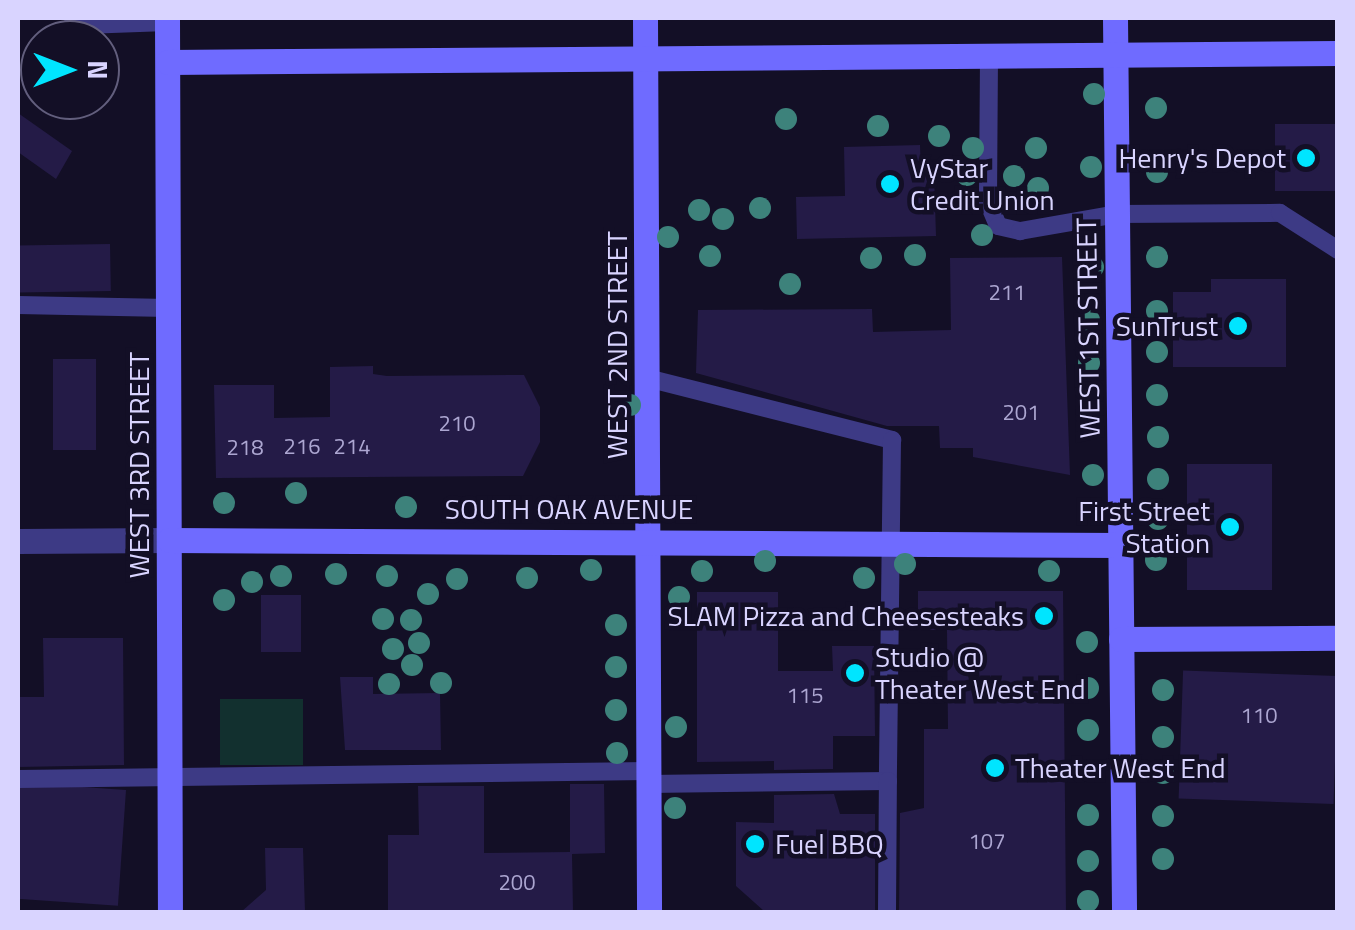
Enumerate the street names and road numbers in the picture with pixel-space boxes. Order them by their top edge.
street label: WEST 1ST STREET [1069,217,1107,439]
street label: WEST 2ND STREET [600,231,634,459]
street label: WEST 3RD STREET [122,352,156,578]
street label: SOUTH OAK AVENUE [445,492,693,526]

